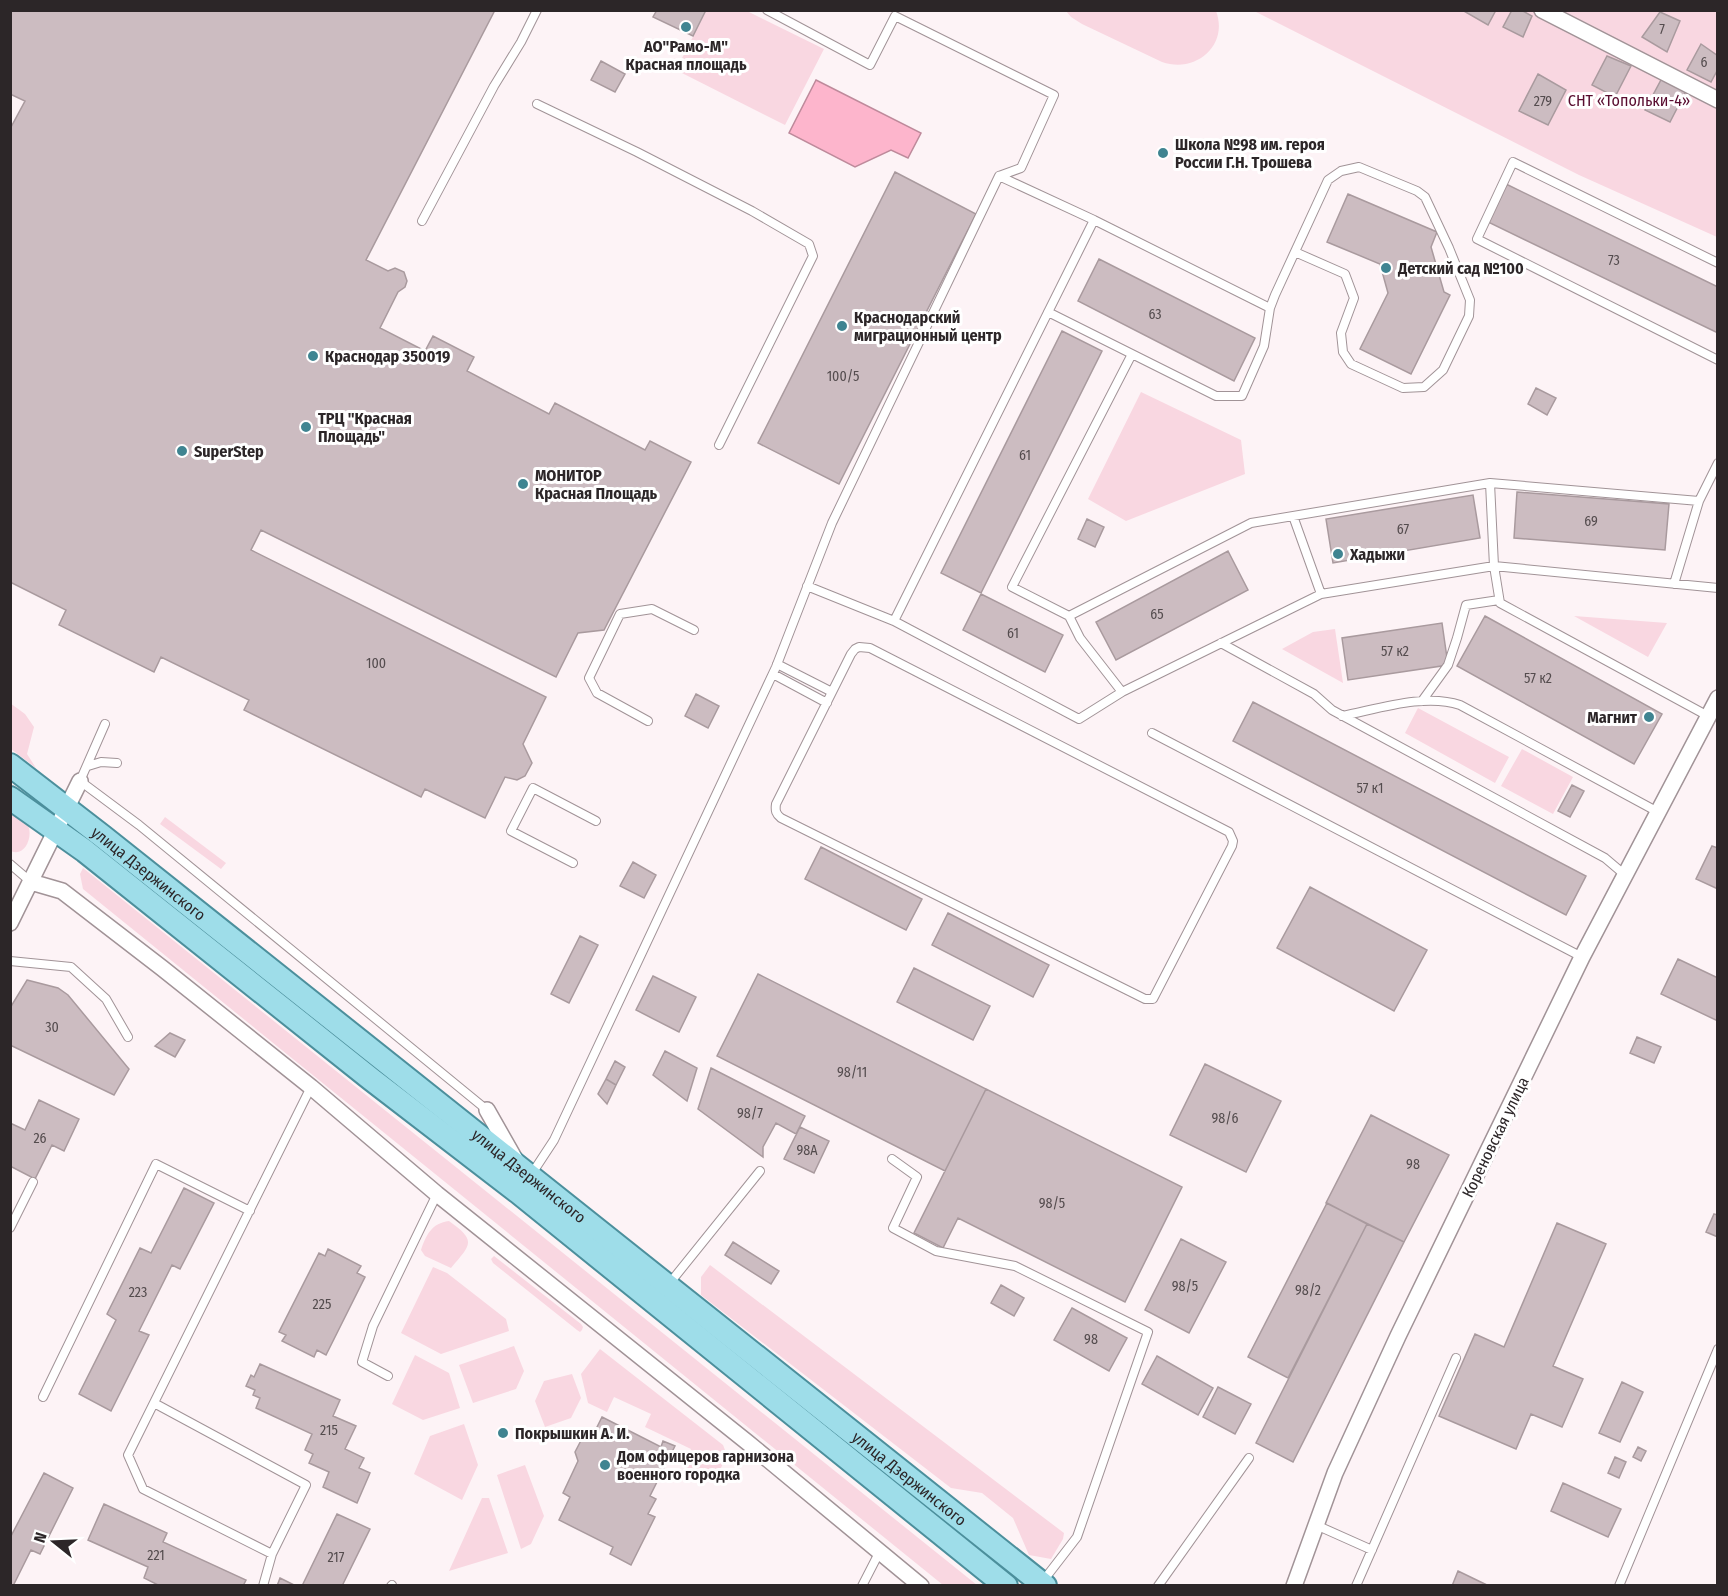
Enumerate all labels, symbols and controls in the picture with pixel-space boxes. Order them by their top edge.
marker: АО"Рамо-М" Красная площадь [679,20,693,34]
house number: 7 [1659,21,1665,38]
place label: АО"Рамо-М" Красная площадь [626,37,747,74]
house number: 6 [1701,54,1708,71]
park label: СНТ «Топольки-4» [1568,91,1690,110]
house number: 279 [1534,93,1552,110]
place label: Школа №98 им. героя России Г.Н. Трошева [1175,135,1325,172]
marker: Школа №98 им. героя России Г.Н. Трошева [1156,146,1170,160]
house number: 73 [1608,252,1620,269]
place label: Детский сад №100 [1397,259,1524,278]
marker: Детский сад №100 [1379,261,1393,275]
house number: 63 [1148,306,1162,323]
place label: Краснодарский миграционный центр [854,308,1002,345]
marker: Краснодарский миграционный центр [835,319,849,333]
place label: Краснодар 350019 [325,347,450,366]
marker: Краснодар 350019 [306,349,320,363]
house number: 100/5 [827,368,859,385]
place label: ТРЦ "Красная Площадь" [318,409,412,446]
marker: ТРЦ "Красная Площадь" [299,420,313,434]
place label: SuperStep [194,442,264,461]
marker: SuperStep [175,444,189,458]
house number: 61 [1019,447,1031,464]
place label: МОНИТОР Красная Площадь [535,466,658,503]
marker: МОНИТОР Красная Площадь [516,477,530,491]
house number: 69 [1584,513,1598,530]
house number: 67 [1397,521,1409,538]
place label: Хадыжи [1349,545,1405,564]
marker: Хадыжи [1331,547,1345,561]
house number: 65 [1150,606,1164,623]
house number: 61 [1007,625,1019,642]
house number: 57 к2 [1381,643,1409,660]
house number: 100 [366,655,386,672]
house number: 57 к2 [1524,670,1552,687]
place label: Магнит [1587,708,1637,727]
marker: Магнит [1642,710,1656,724]
house number: 57 к1 [1357,780,1383,797]
street label: улица Дзержинского [88,823,209,925]
house number: 30 [45,1019,59,1036]
house number: 98/11 [837,1064,867,1081]
street label: Кореновская улица [1458,1074,1533,1201]
house number: 98/7 [737,1105,763,1122]
house number: 98/6 [1212,1110,1238,1127]
street label: улица Дзержинского [468,1125,590,1227]
house number: 26 [33,1130,47,1147]
house number: 98А [796,1142,818,1159]
house number: 98 [1406,1156,1420,1173]
house number: 98/5 [1039,1195,1065,1212]
house number: 98/5 [1172,1278,1198,1295]
house number: 98/2 [1295,1282,1321,1299]
house number: 223 [129,1284,147,1301]
house number: 225 [313,1296,331,1313]
house number: 98 [1084,1331,1098,1348]
house number: 215 [320,1422,338,1439]
place label: Покрышкин А. И. [515,1424,630,1443]
marker: Покрышкин А. И. [496,1426,510,1440]
street label: улица Дзержинского [848,1428,970,1530]
place label: Дом офицеров гарнизона военного городка [616,1447,794,1484]
marker: Дом офицеров гарнизона военного городка [598,1458,612,1472]
north arrow [24,1512,84,1572]
text: N [30,1530,51,1545]
house number: 221 [147,1547,165,1564]
house number: 217 [328,1549,345,1566]

